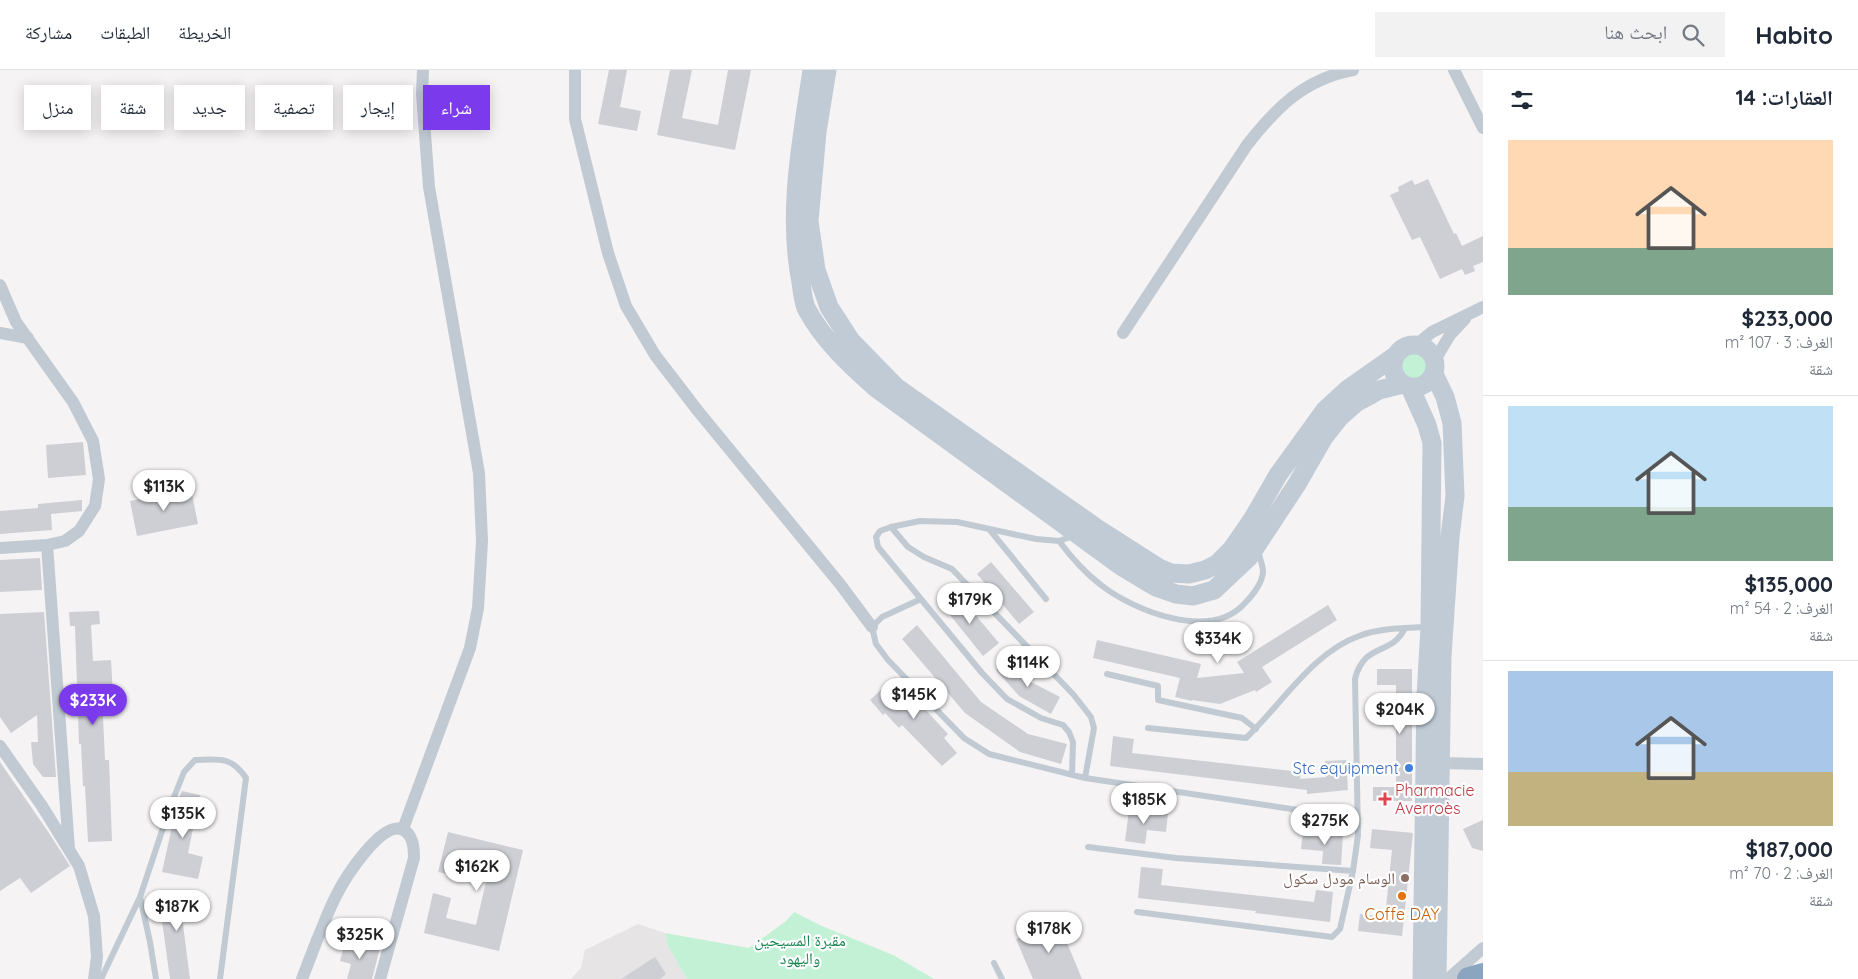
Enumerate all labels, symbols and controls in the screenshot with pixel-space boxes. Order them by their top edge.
search box [1375,12,1725,57]
text: ابحث هنا [1604,20,1667,44]
text: Habito [1755,20,1833,50]
text: مشاركة [25,21,72,44]
text: الطبقات [100,21,150,44]
text: الخريطة [178,21,231,44]
icon: search [1679,21,1707,49]
text: العقارات: 14 [1735,84,1833,110]
chip: منزل [24,85,91,130]
chip: شقة [101,85,164,130]
chip: جديد [174,85,245,130]
chip: تصفية [255,85,333,130]
chip: إيجار [343,85,413,130]
chip: شراء [423,85,490,130]
icon: filters [1508,86,1536,114]
icon: home [1626,173,1716,263]
text: $233,000 [1742,305,1833,331]
text: الغرف: 3 · 107 m² [1725,332,1833,352]
text: شقة [1809,359,1833,379]
icon: home [1626,438,1716,528]
pin: $113K [129,470,199,512]
text: $113K [143,476,185,496]
text: $135,000 [1744,571,1833,597]
pin: $179K [935,582,1005,625]
text: $179K [948,589,992,609]
text: الغرف: 2 · 54 m² [1730,598,1833,618]
pin: $334K [1183,622,1253,664]
text: شقة [1809,625,1833,645]
text: $334K [1195,628,1241,648]
pin: $114K [993,646,1063,688]
text: $114K [1007,652,1049,672]
pin: $145K [879,678,949,720]
pin: $233K [58,684,128,726]
text: $145K [892,684,936,704]
text: $233K [70,690,116,710]
pin: $204K [1365,692,1435,735]
text: $204K [1376,699,1424,719]
icon: home [1626,703,1716,793]
place label: Stc equipment [1293,758,1399,778]
marker: Stc equipment [1403,762,1415,774]
place label: Pharmacie Averroès [1395,780,1475,818]
pin: $185K [1109,782,1179,825]
text: $185K [1122,789,1166,809]
marker: Pharmacie Averroès [1379,793,1391,805]
pin: $135K [148,796,218,839]
text: $135K [161,803,205,823]
pin: $275K [1290,804,1360,846]
text: $275K [1301,810,1349,830]
text: $187,000 [1745,836,1833,862]
pin: $162K [442,850,512,892]
text: $162K [455,856,499,876]
text: الغرف: 2 · 70 m² [1729,863,1833,883]
place label: الوسام مودل سكول [1283,868,1395,889]
marker: الوسام مودل سكول [1399,872,1411,884]
pin: $187K [142,890,212,932]
marker: Coffe DAY [1396,890,1408,902]
text: شقة [1809,890,1833,910]
text: $187K [155,896,199,916]
place label: Coffe DAY [1364,904,1440,924]
pin: $178K [1014,912,1084,954]
pin: $325K [325,918,395,960]
text: $178K [1027,918,1071,938]
text: $325K [337,924,383,944]
park label: مقبرة المسيحين واليهود [754,930,846,968]

